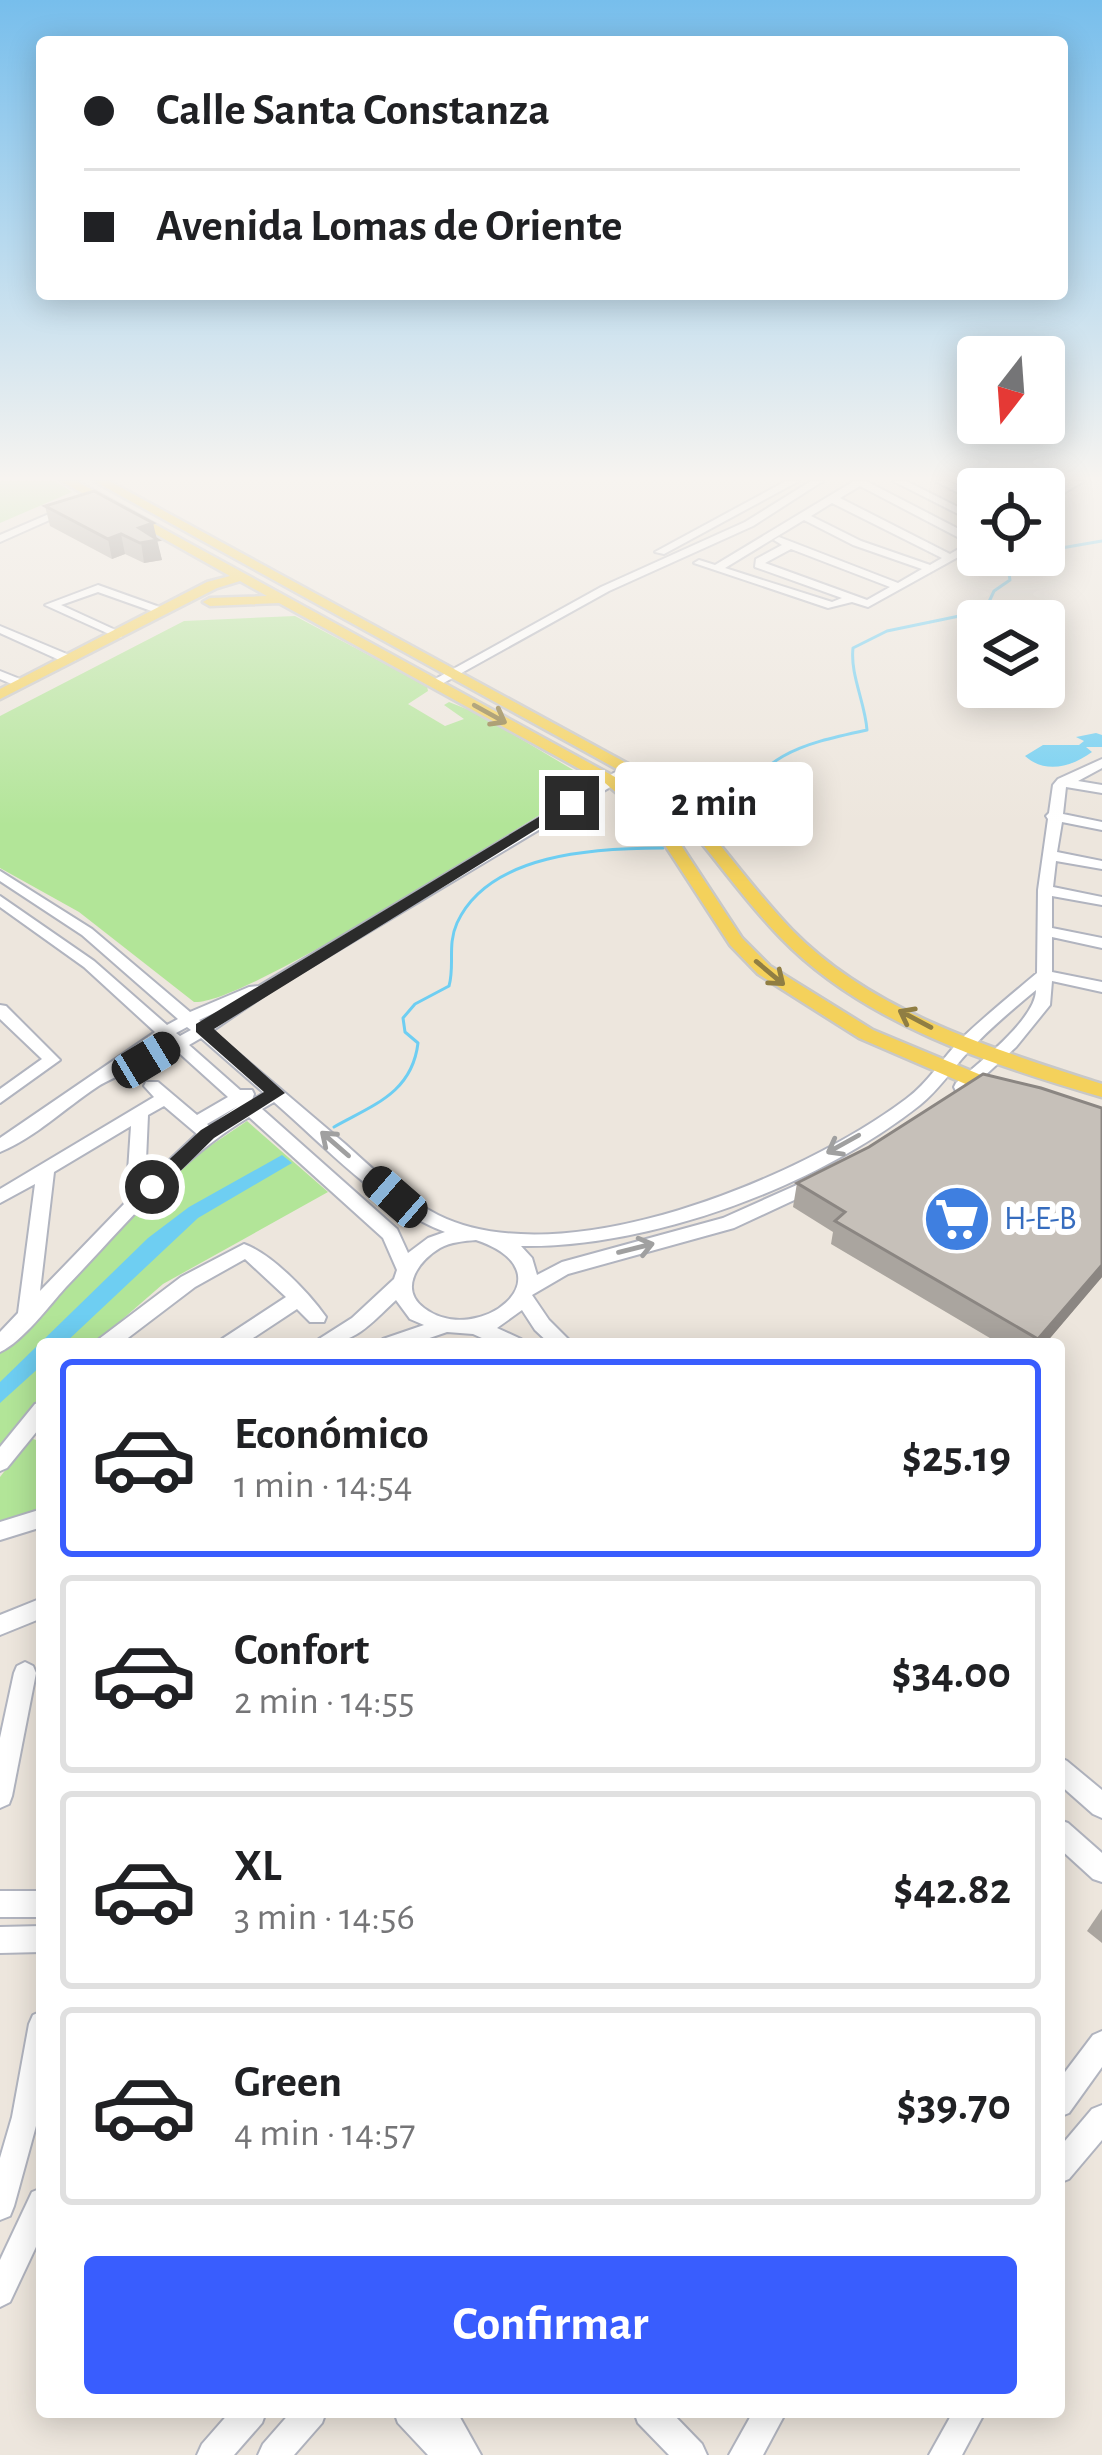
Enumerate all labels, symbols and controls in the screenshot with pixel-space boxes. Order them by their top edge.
text: Calle Santa Constanza [156,88,550,133]
text: Avenida Lomas de Oriente [156,204,623,249]
north arrow [957,336,1065,444]
map controls [957,336,1065,708]
button: locate [957,468,1065,576]
button: layers [957,600,1065,708]
one-way arrow [472,703,507,726]
callout: 2 min [614,761,812,845]
route end [545,776,599,830]
text: 2 min [671,784,757,823]
one-way arrow [753,959,785,986]
one-way arrow [898,1006,934,1029]
car [106,1026,186,1094]
one-way arrow [320,1131,350,1158]
one-way arrow [827,1133,862,1156]
route start [125,1160,179,1214]
car [356,1160,434,1234]
supermarket icon: H-E-B [922,1184,992,1254]
place label: H-E-B [1004,1203,1076,1236]
one-way arrow [616,1236,654,1258]
icon: car [90,1404,198,1512]
text: Económico [234,1412,429,1457]
text: $25.19 [902,1435,1011,1480]
text: 1 min · 14:54 [234,1466,413,1505]
icon: car [90,1620,198,1728]
text: Confort [234,1628,369,1673]
text: $34.00 [892,1651,1011,1696]
text: 2 min · 14:55 [234,1682,414,1721]
icon: car [90,1836,198,1944]
text: XL [234,1844,282,1889]
text: $42.82 [893,1867,1011,1912]
text: 3 min · 14:56 [234,1898,415,1937]
icon: car [90,2052,198,2160]
text: Green [234,2060,342,2105]
text: $39.70 [896,2083,1011,2128]
text: 4 min · 14:57 [234,2114,415,2153]
button: Confirmar [84,2256,1017,2394]

